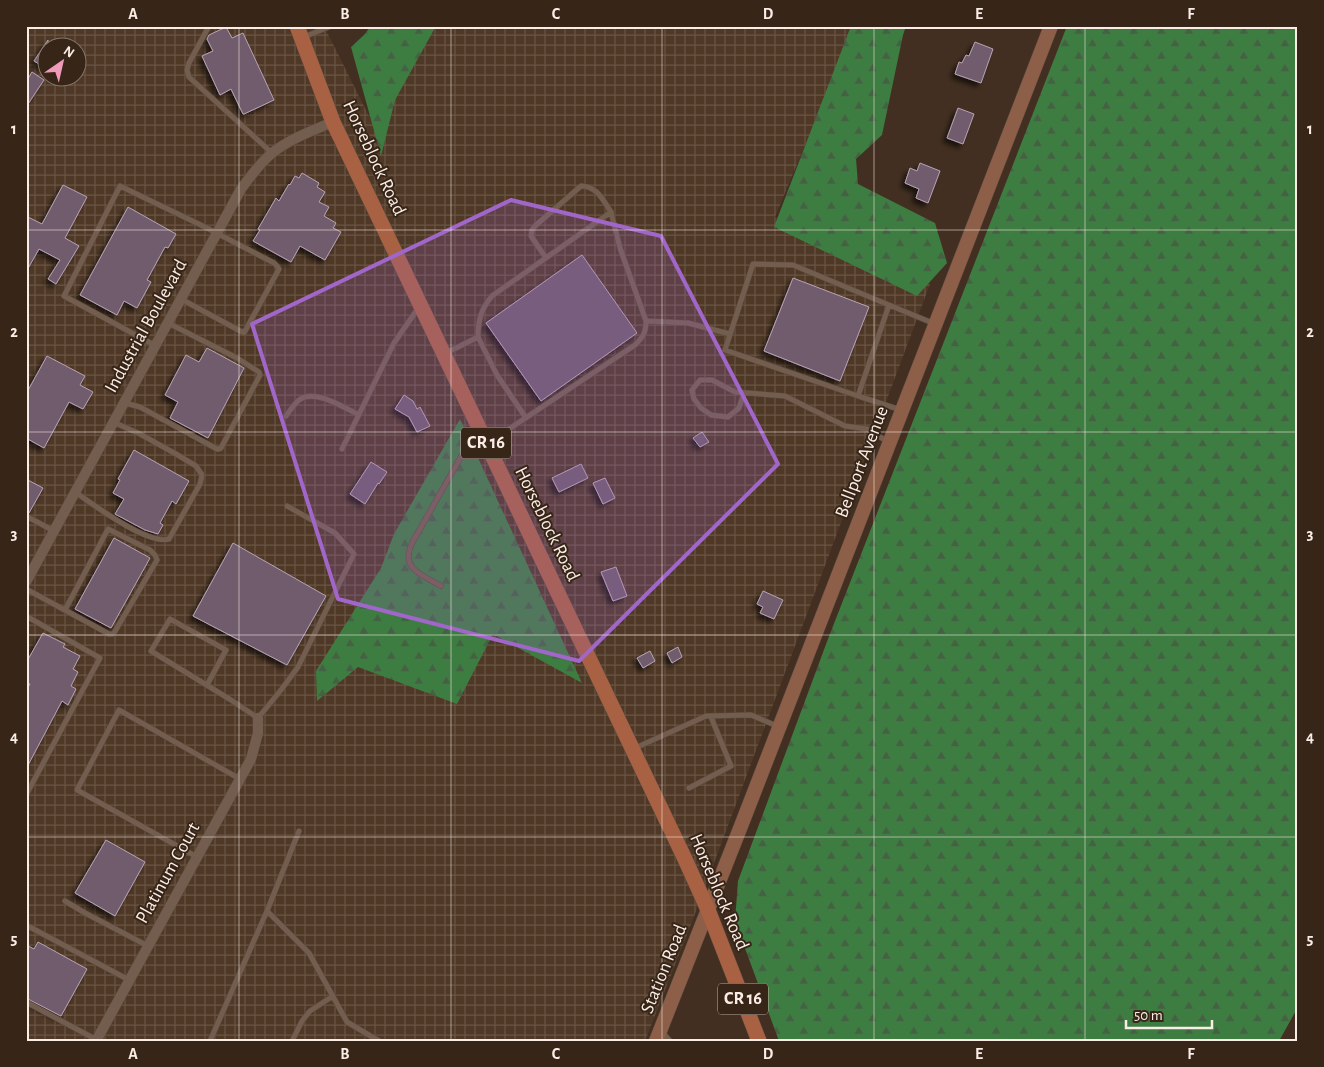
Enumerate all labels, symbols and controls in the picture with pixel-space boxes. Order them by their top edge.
text: A [128,6,138,22]
text: B [340,6,350,22]
text: C [552,6,561,22]
text: D [763,6,774,22]
text: E [975,6,983,22]
text: F [1187,6,1195,22]
north arrow [38,38,88,88]
text: N [61,44,77,61]
street label: Horseblock Road [339,98,409,219]
text: 1 [11,121,17,137]
text: 1 [1307,121,1313,137]
street label: Industrial Boulevard [101,256,191,396]
text: 2 [10,324,18,340]
text: 2 [1306,324,1314,340]
street label: Bellport Avenue [832,404,892,520]
road number: CR 16 [461,428,511,458]
street label: Horseblock Road [511,464,583,584]
text: 3 [11,526,18,542]
text: 3 [1307,526,1314,542]
text: 4 [10,729,18,745]
text: 4 [1306,729,1314,745]
street label: Platinum Court [132,819,204,927]
street label: Horseblock Road [686,831,752,953]
street label: Station Road [638,922,691,1016]
text: 5 [11,931,18,947]
text: 5 [1307,931,1314,947]
road number: CR 16 [718,984,768,1014]
scale bar [1126,997,1213,1029]
text: 50 m [1134,1008,1163,1023]
text: A [128,1046,138,1062]
text: B [340,1046,350,1062]
text: C [552,1046,561,1062]
text: D [763,1046,774,1062]
text: E [975,1046,983,1062]
text: F [1187,1046,1195,1062]

